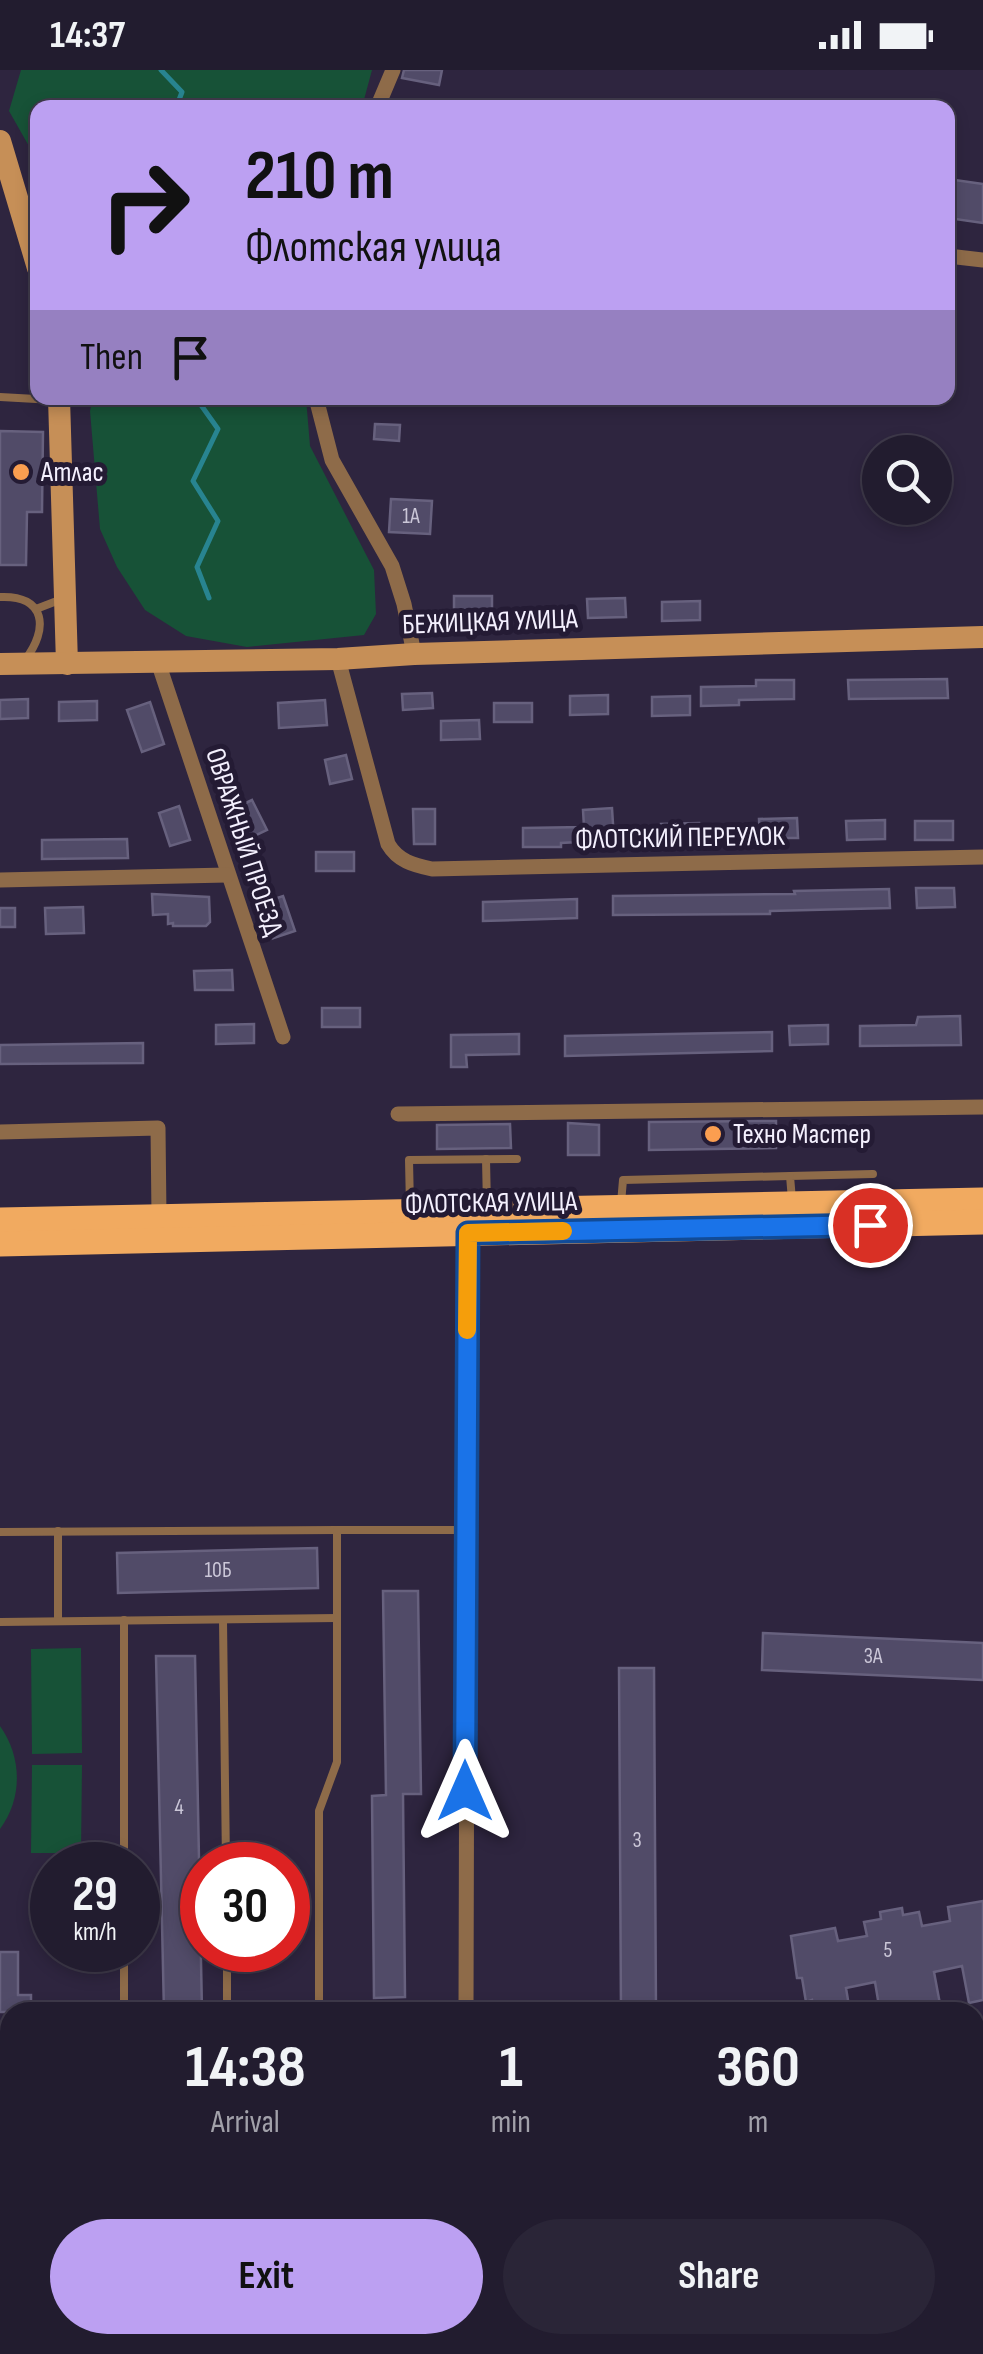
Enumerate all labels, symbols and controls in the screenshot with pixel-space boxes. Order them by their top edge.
text: 14:37 [50,13,125,58]
text: 210 m [245,135,394,219]
icon: right [80,140,210,270]
text: Флотская улица [245,220,502,275]
icon: arrive [163,330,218,385]
text: Then [80,335,143,380]
map controls [862,435,952,525]
button: search [862,435,952,525]
place label: Атлас [40,456,104,489]
marker: Атлас [10,461,32,483]
house number: 1А [402,503,420,530]
street label: БЕЖИЦКАЯ УЛИЦА [402,602,579,642]
street label: ОВРАЖНЫЙ ПРОЕЗД [198,744,290,941]
street label: ФЛОТСКИЙ ПЕРЕУЛОК [575,820,786,856]
place label: Техно Мастер [733,1118,871,1151]
marker: Техно Мастер [702,1123,724,1145]
pin [828,1183,913,1268]
street label: ФЛОТСКАЯ УЛИЦА [405,1185,578,1221]
icon: arrive [843,1198,898,1253]
house number: 10Б [204,1557,232,1584]
house number: 3А [864,1643,883,1670]
position arrow [413,1739,517,1843]
house number: 4 [174,1794,184,1821]
house number: 3 [632,1827,642,1854]
speed limit sign: 30 [180,1842,310,1972]
text: 29 [72,1865,118,1925]
text: km/h [73,1917,117,1948]
house number: 5 [884,1937,893,1964]
text: 14:38 [185,2032,306,2104]
text: 1 [499,2032,523,2104]
text: 360 [716,2032,800,2104]
text: Arrival [211,2103,280,2142]
text: min [491,2103,531,2142]
text: m [748,2103,768,2142]
button: Exit [50,2219,483,2334]
button: Share [503,2219,935,2334]

